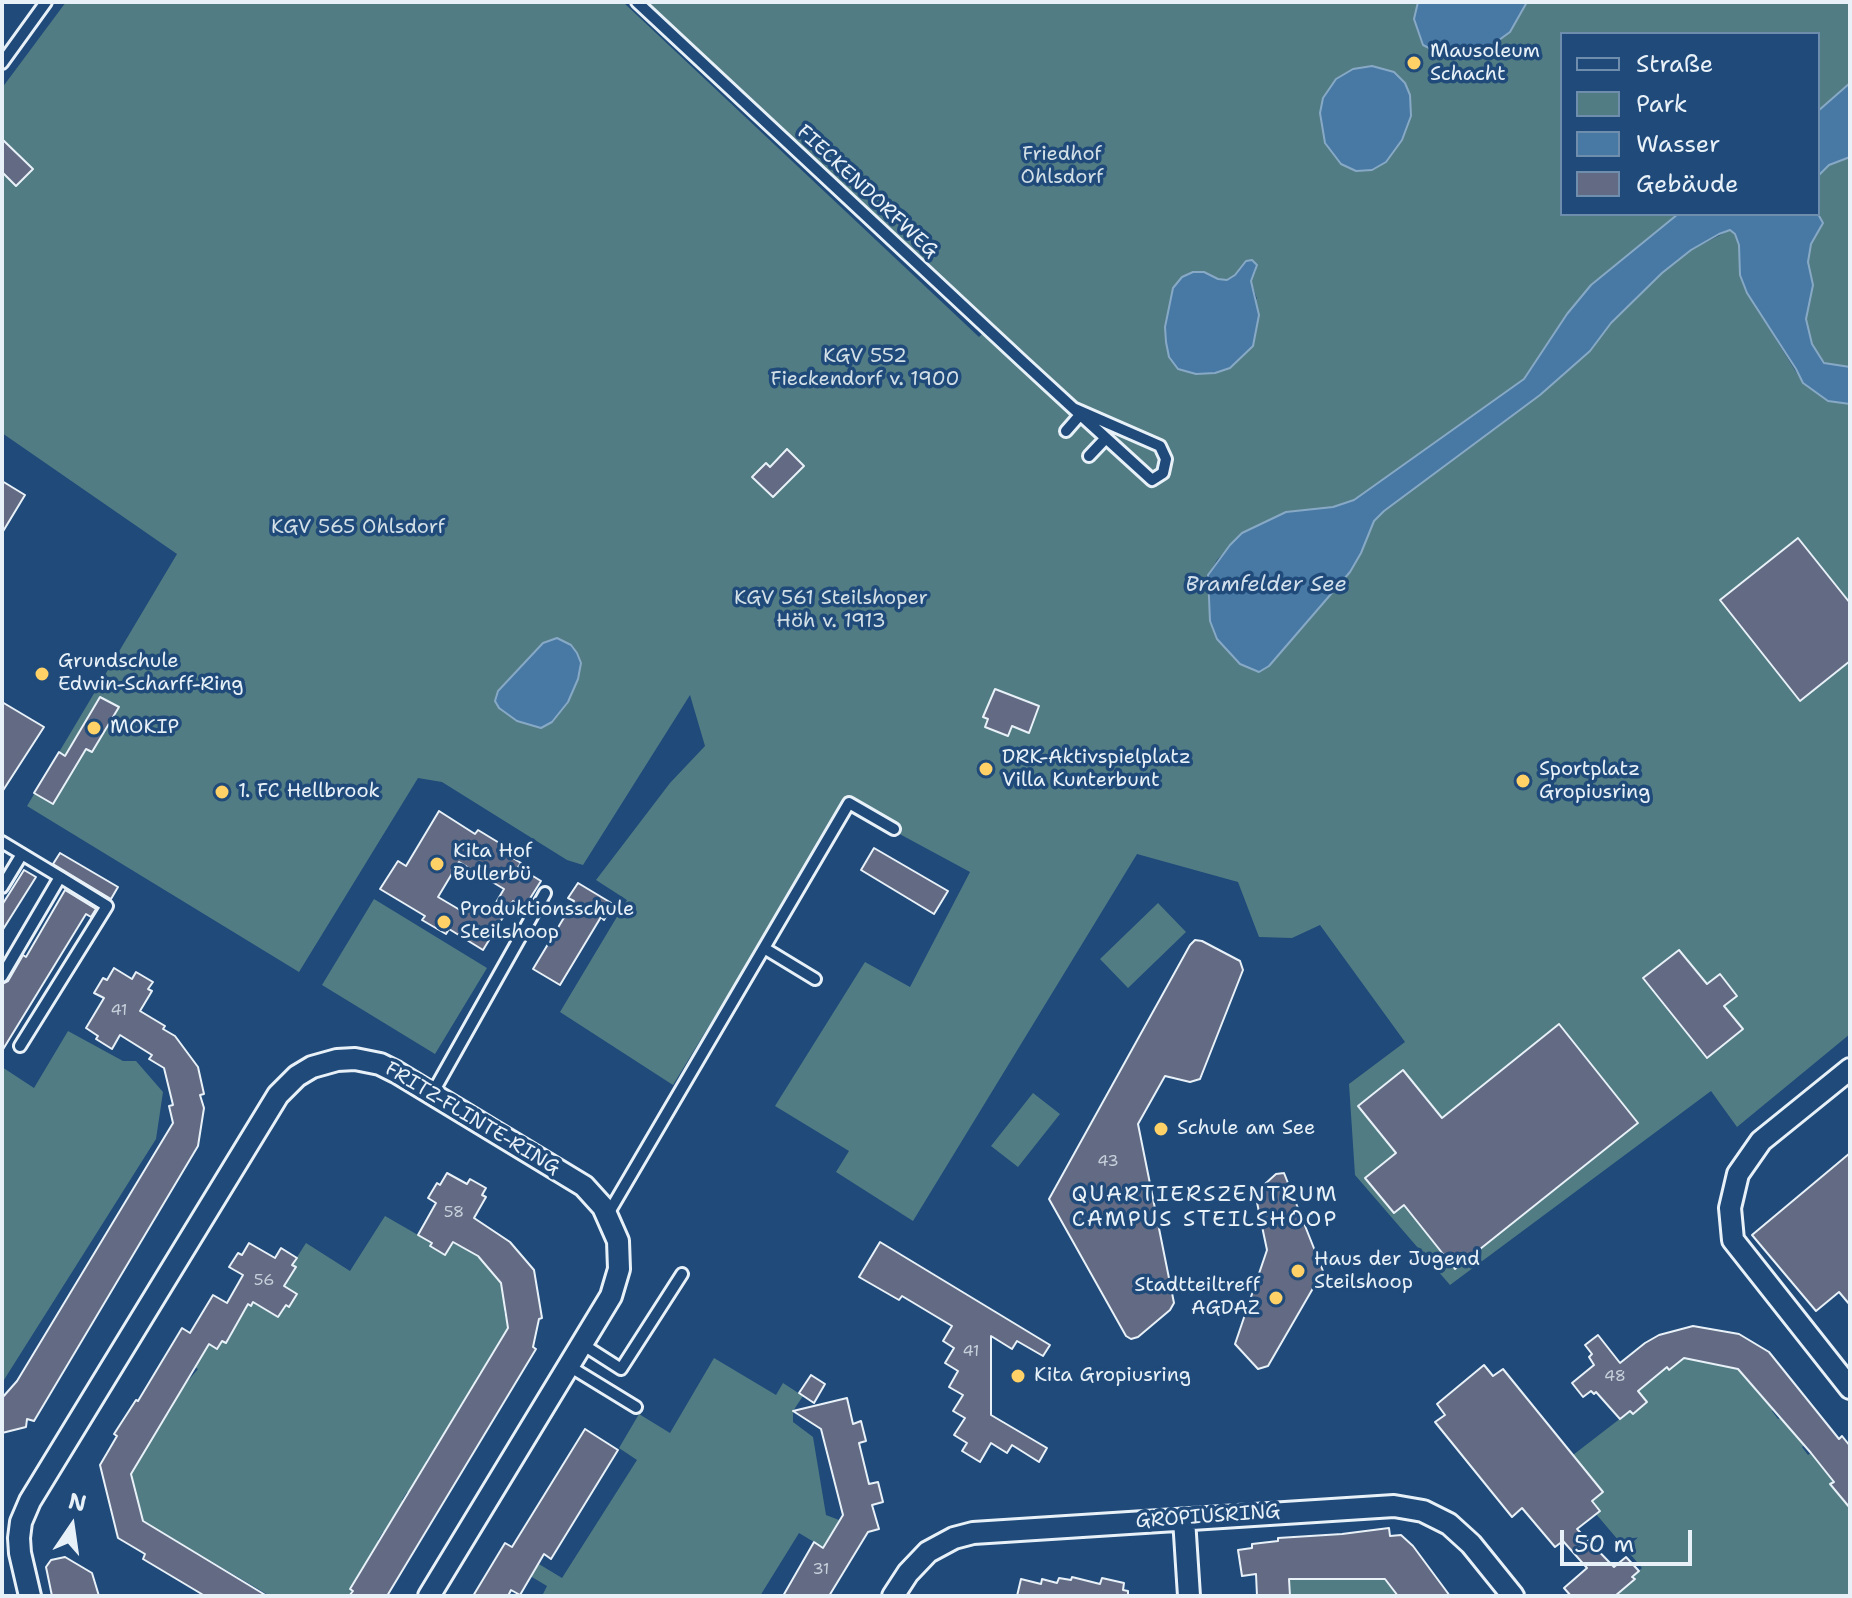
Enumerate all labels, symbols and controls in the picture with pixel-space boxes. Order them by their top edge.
legend [1560,32,1820,216]
place label: Mausoleum Schacht [1430,40,1540,87]
text: Straße [1636,48,1713,80]
marker: Mausoleum Schacht [1405,54,1423,72]
text: Park [1636,88,1688,120]
street label: FIECKENDORFWEG [791,120,943,264]
text: Wasser [1636,128,1720,160]
park label: Friedhof Ohlsdorf [1021,143,1103,190]
text: Gebäude [1636,168,1738,200]
park label: KGV 552 Fieckendorf v. 1900 [771,345,959,392]
park label: KGV 565 Ohlsdorf [271,516,445,540]
water label: Bramfelder See [1185,572,1347,598]
park label: KGV 561 Steilshoper Höh v. 1913 [734,587,928,634]
place label: Grundschule Edwin-Scharff-Ring [58,650,244,697]
marker: Grundschule Edwin-Scharff-Ring [33,665,51,683]
place label: MOKIP [110,716,179,740]
marker: MOKIP [85,719,103,737]
place label: DRK-Aktivspielplatz Villa Kunterbunt [1002,746,1191,793]
place label: Sportplatz Gropiusring [1539,758,1650,805]
marker: DRK-Aktivspielplatz Villa Kunterbunt [977,760,995,778]
marker: Sportplatz Gropiusring [1514,772,1532,790]
place label: 1. FC Hellbrook [238,780,380,804]
marker: 1. FC Hellbrook [213,783,231,801]
place label: Kita Hof Bullerbü [453,840,532,887]
marker: Kita Hof Bullerbü [428,855,446,873]
place label: Produktionsschule Steilshoop [460,898,634,945]
marker: Produktionsschule Steilshoop [435,913,453,931]
house number: 41 [110,1001,128,1021]
street label: FRITZ-FLINTE-RING [380,1057,564,1181]
place label: Schule am See [1177,1117,1315,1141]
marker: Schule am See [1152,1120,1170,1138]
house number: 43 [1097,1152,1119,1172]
district label: QUARTIERSZENTRUM CAMPUS STEILSHOOP [1071,1182,1339,1234]
house number: 58 [444,1203,464,1223]
place label: Haus der Jugend Steilshoop [1314,1248,1480,1295]
marker: Haus der Jugend Steilshoop [1289,1262,1307,1280]
house number: 56 [254,1271,274,1291]
place label: Stadtteiltreff AGDAZ [1134,1274,1260,1321]
marker: Stadtteiltreff AGDAZ [1267,1289,1285,1307]
house number: 41 [962,1342,980,1362]
place label: Kita Gropiusring [1034,1364,1191,1388]
marker: Kita Gropiusring [1009,1367,1027,1385]
house number: 48 [1604,1367,1626,1387]
north arrow [32,1486,112,1566]
text: N [66,1486,89,1518]
street label: GROPIUSRING [1135,1500,1281,1534]
scale bar [1564,1514,1696,1564]
text: 50 m [1574,1528,1634,1560]
house number: 31 [812,1560,830,1580]

